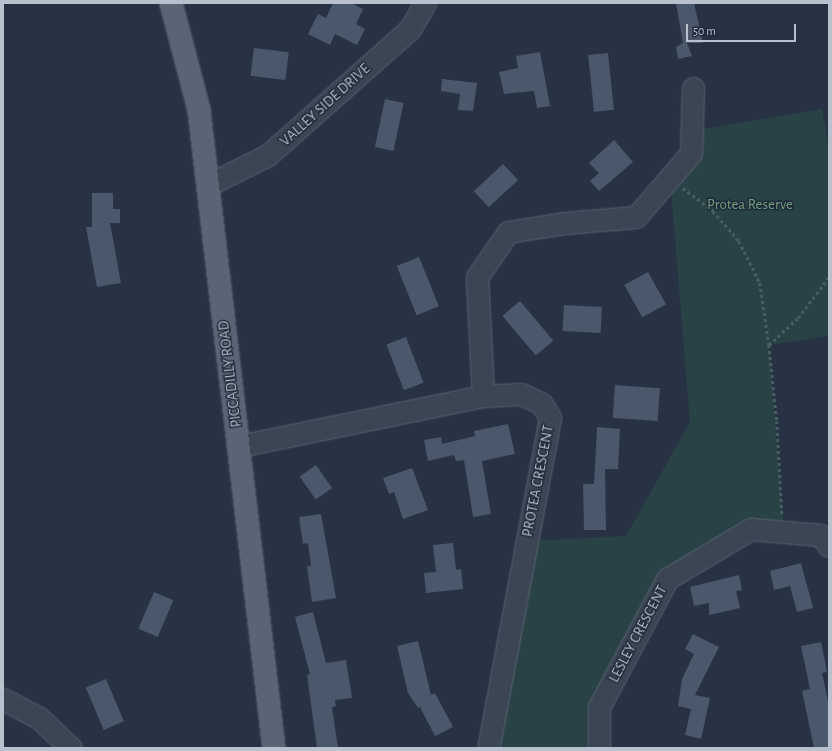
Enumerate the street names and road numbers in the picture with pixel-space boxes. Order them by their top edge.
street label: VALLEY SIDE DRIVE [276,60,374,150]
street label: PICCADILLY ROAD [215,320,245,428]
street label: PROTEA CRESCENT [518,424,558,538]
street label: LESLEY CRESCENT [605,582,671,686]

